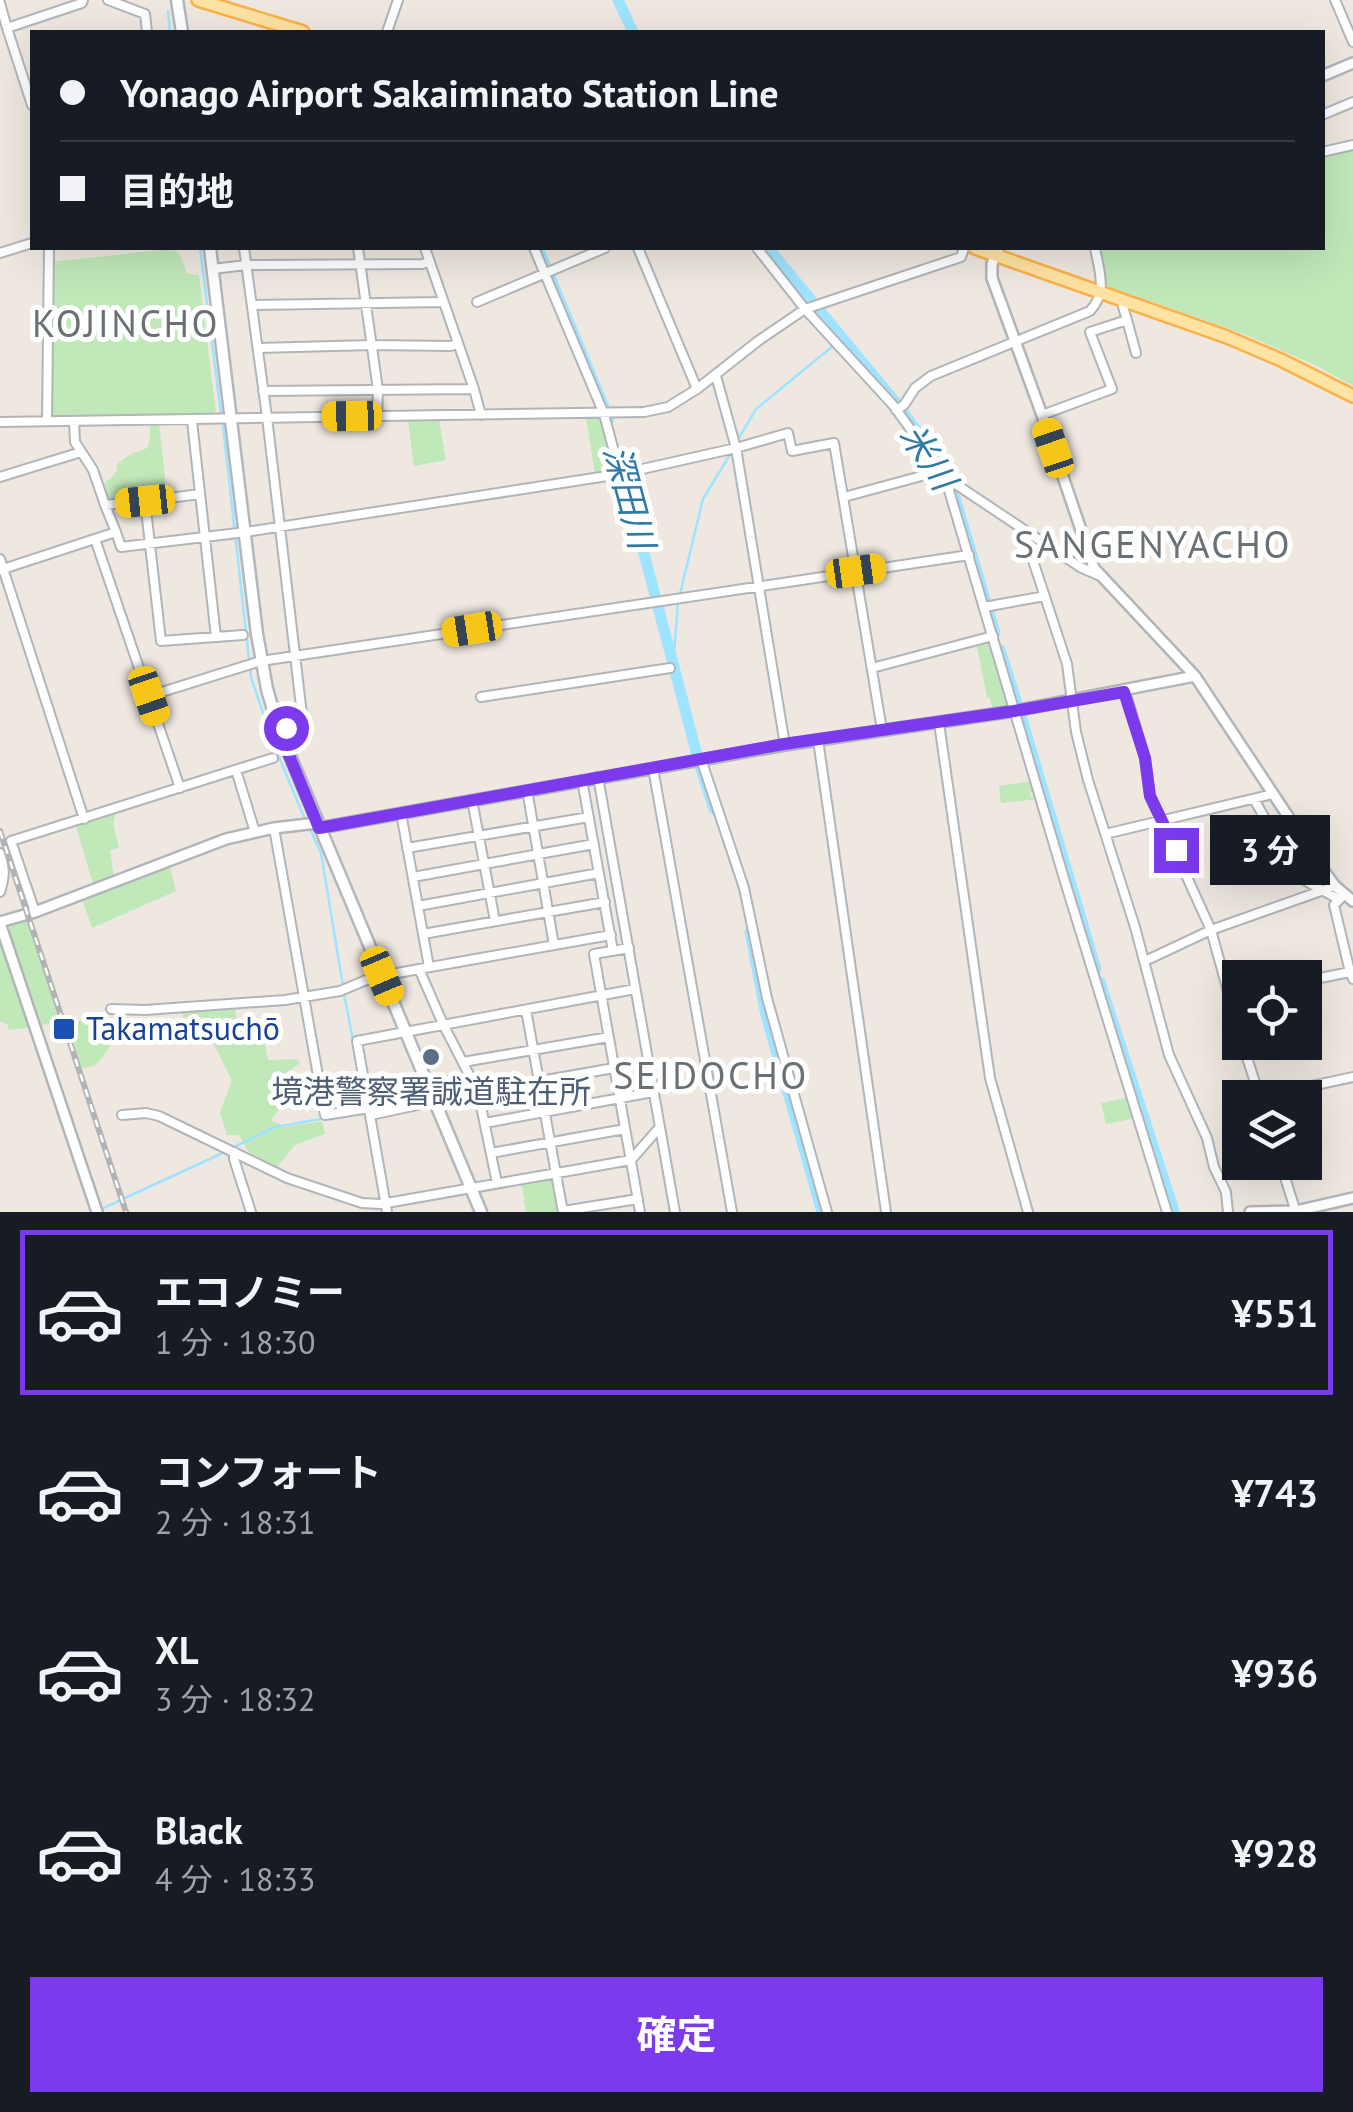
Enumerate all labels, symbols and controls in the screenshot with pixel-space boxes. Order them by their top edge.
text: Yonago Airport Sakaiminato Station Line [120,68,779,117]
text: 目的地 [120,166,234,215]
district label: KOJINCHO [32,298,220,347]
car [322,400,382,432]
water label: 米川 [890,415,969,502]
car [1029,415,1077,481]
water label: 深田川 [594,440,667,557]
car [114,483,176,519]
district label: SANGENYACHO [1014,519,1292,568]
car [824,552,888,590]
car [440,609,504,649]
car [125,663,173,729]
route start [264,706,309,751]
callout: 3 分 [1211,815,1331,885]
route end [1154,828,1199,873]
text: 3 分 [1241,829,1299,871]
car [356,943,408,1009]
map controls [1222,960,1322,1180]
button: locate [1222,960,1322,1060]
place label: Takamatsuchō [86,1007,280,1049]
marker: Takamatsuchō [51,1016,77,1042]
marker: 境港警察署誠道駐在所 [420,1046,442,1068]
district label: SEIDOCHO [613,1050,809,1099]
place label: 境港警察署誠道駐在所 [271,1070,591,1112]
button: layers [1222,1080,1322,1180]
text: エコノミー [155,1267,345,1316]
icon: car [35,1268,125,1358]
text: ¥551 [1232,1288,1318,1337]
text: 1 分 · 18:30 [155,1321,315,1363]
text: コンフォート [155,1447,382,1496]
icon: car [35,1448,125,1538]
text: ¥743 [1232,1468,1318,1517]
text: 2 分 · 18:31 [155,1501,315,1543]
text: XL [155,1625,199,1674]
icon: car [35,1628,125,1718]
text: ¥936 [1232,1648,1318,1697]
text: 3 分 · 18:32 [155,1678,315,1720]
text: Black [155,1805,243,1854]
icon: car [35,1808,125,1898]
text: ¥928 [1232,1828,1318,1877]
text: 4 分 · 18:33 [155,1858,315,1900]
button: 確定 [30,1977,1323,2092]

